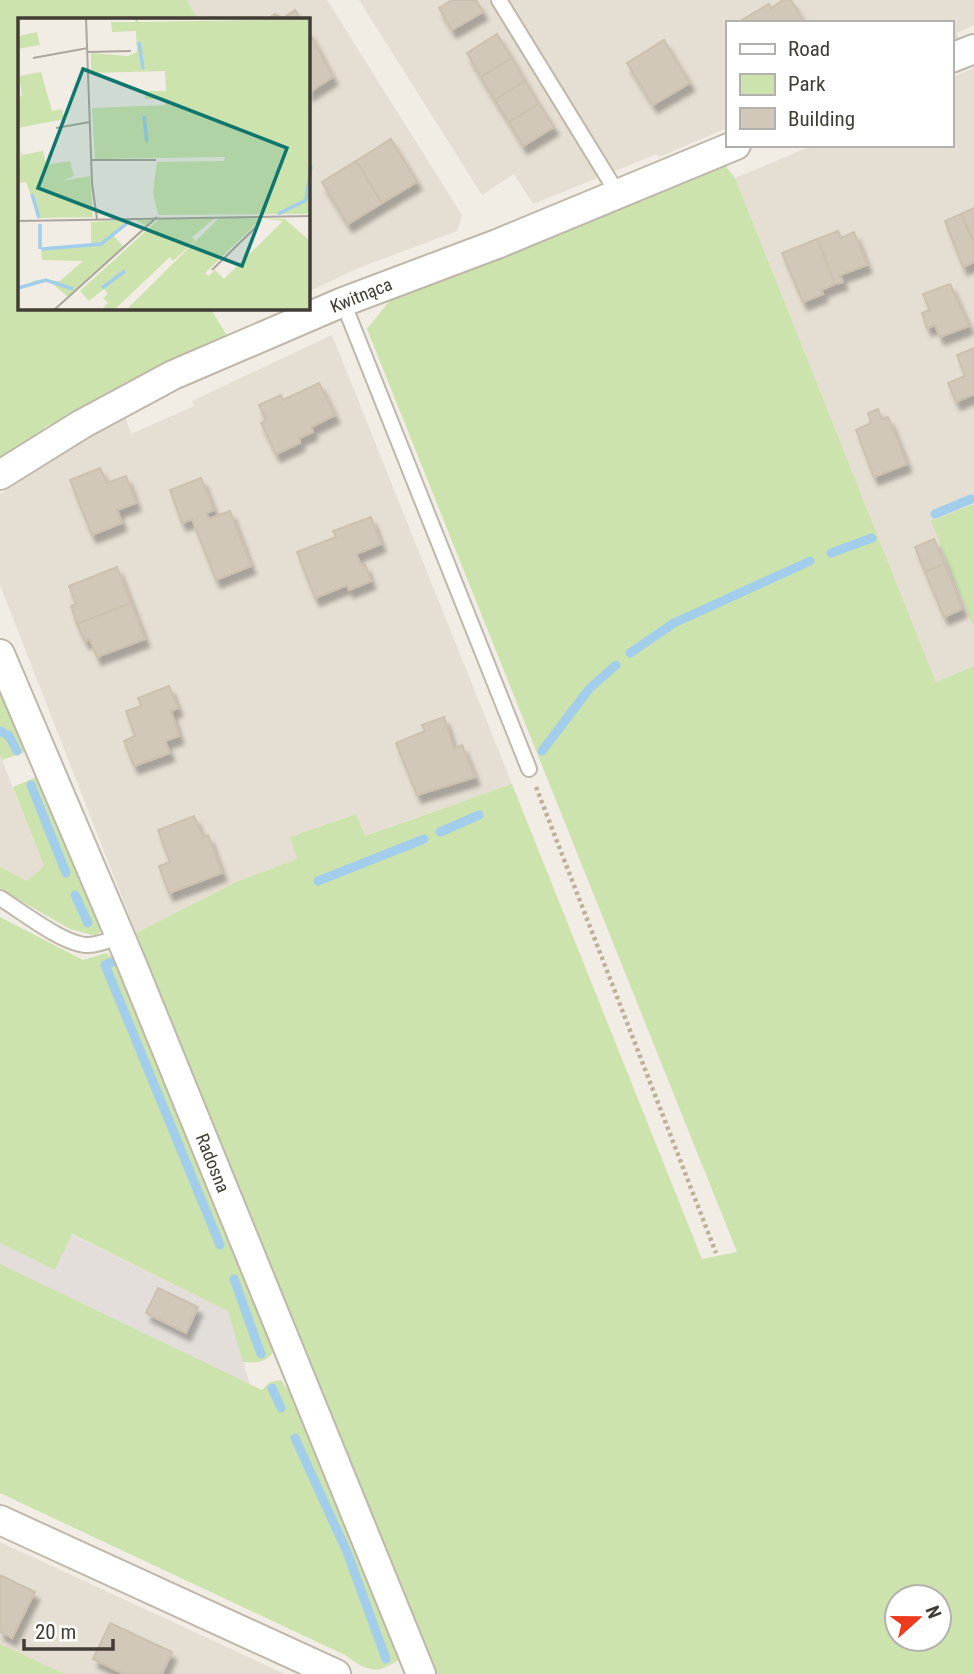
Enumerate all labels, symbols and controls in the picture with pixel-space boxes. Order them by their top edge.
inset map [18,18,310,310]
legend [726,21,953,147]
text: Road [788,37,830,61]
text: Park [788,72,826,96]
text: Building [788,107,855,131]
street label: Kwitnąca [327,273,395,317]
street label: Radosna [192,1130,234,1196]
north arrow [883,1583,953,1653]
text: N [921,1603,946,1622]
scale bar [24,1608,114,1652]
text: 20 m [35,1620,76,1644]

